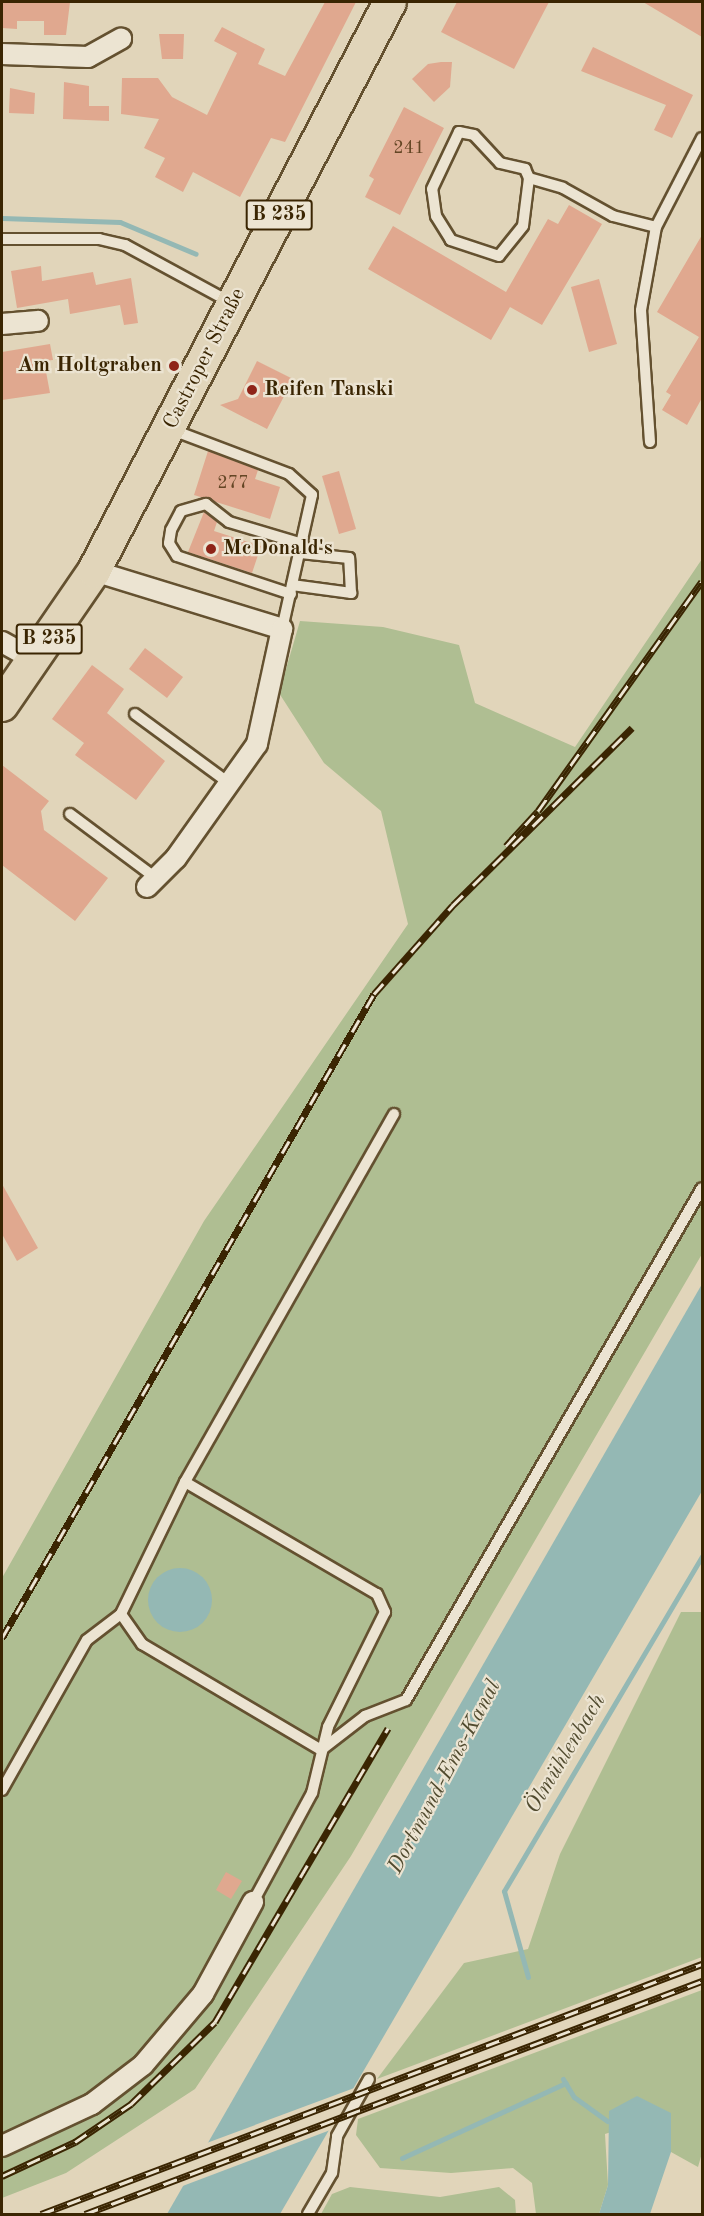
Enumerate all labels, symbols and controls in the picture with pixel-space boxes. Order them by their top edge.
house number: 241 [393,137,425,159]
road number: B 235 [244,198,314,232]
street label: Castroper Straße [159,284,251,434]
place label: Am Holtgraben [17,353,162,379]
marker: Am Holtgraben [167,359,181,373]
place label: Reifen Tanski [264,377,394,403]
marker: Reifen Tanski [245,383,259,397]
house number: 277 [217,472,249,494]
place label: McDonald's [223,536,333,562]
marker: McDonald's [204,542,218,556]
road number: B 235 [14,622,84,656]
water label: Dortmund-Ems-Kanal [383,1676,507,1878]
water label: Ölmühlenbach [520,1690,612,1818]

